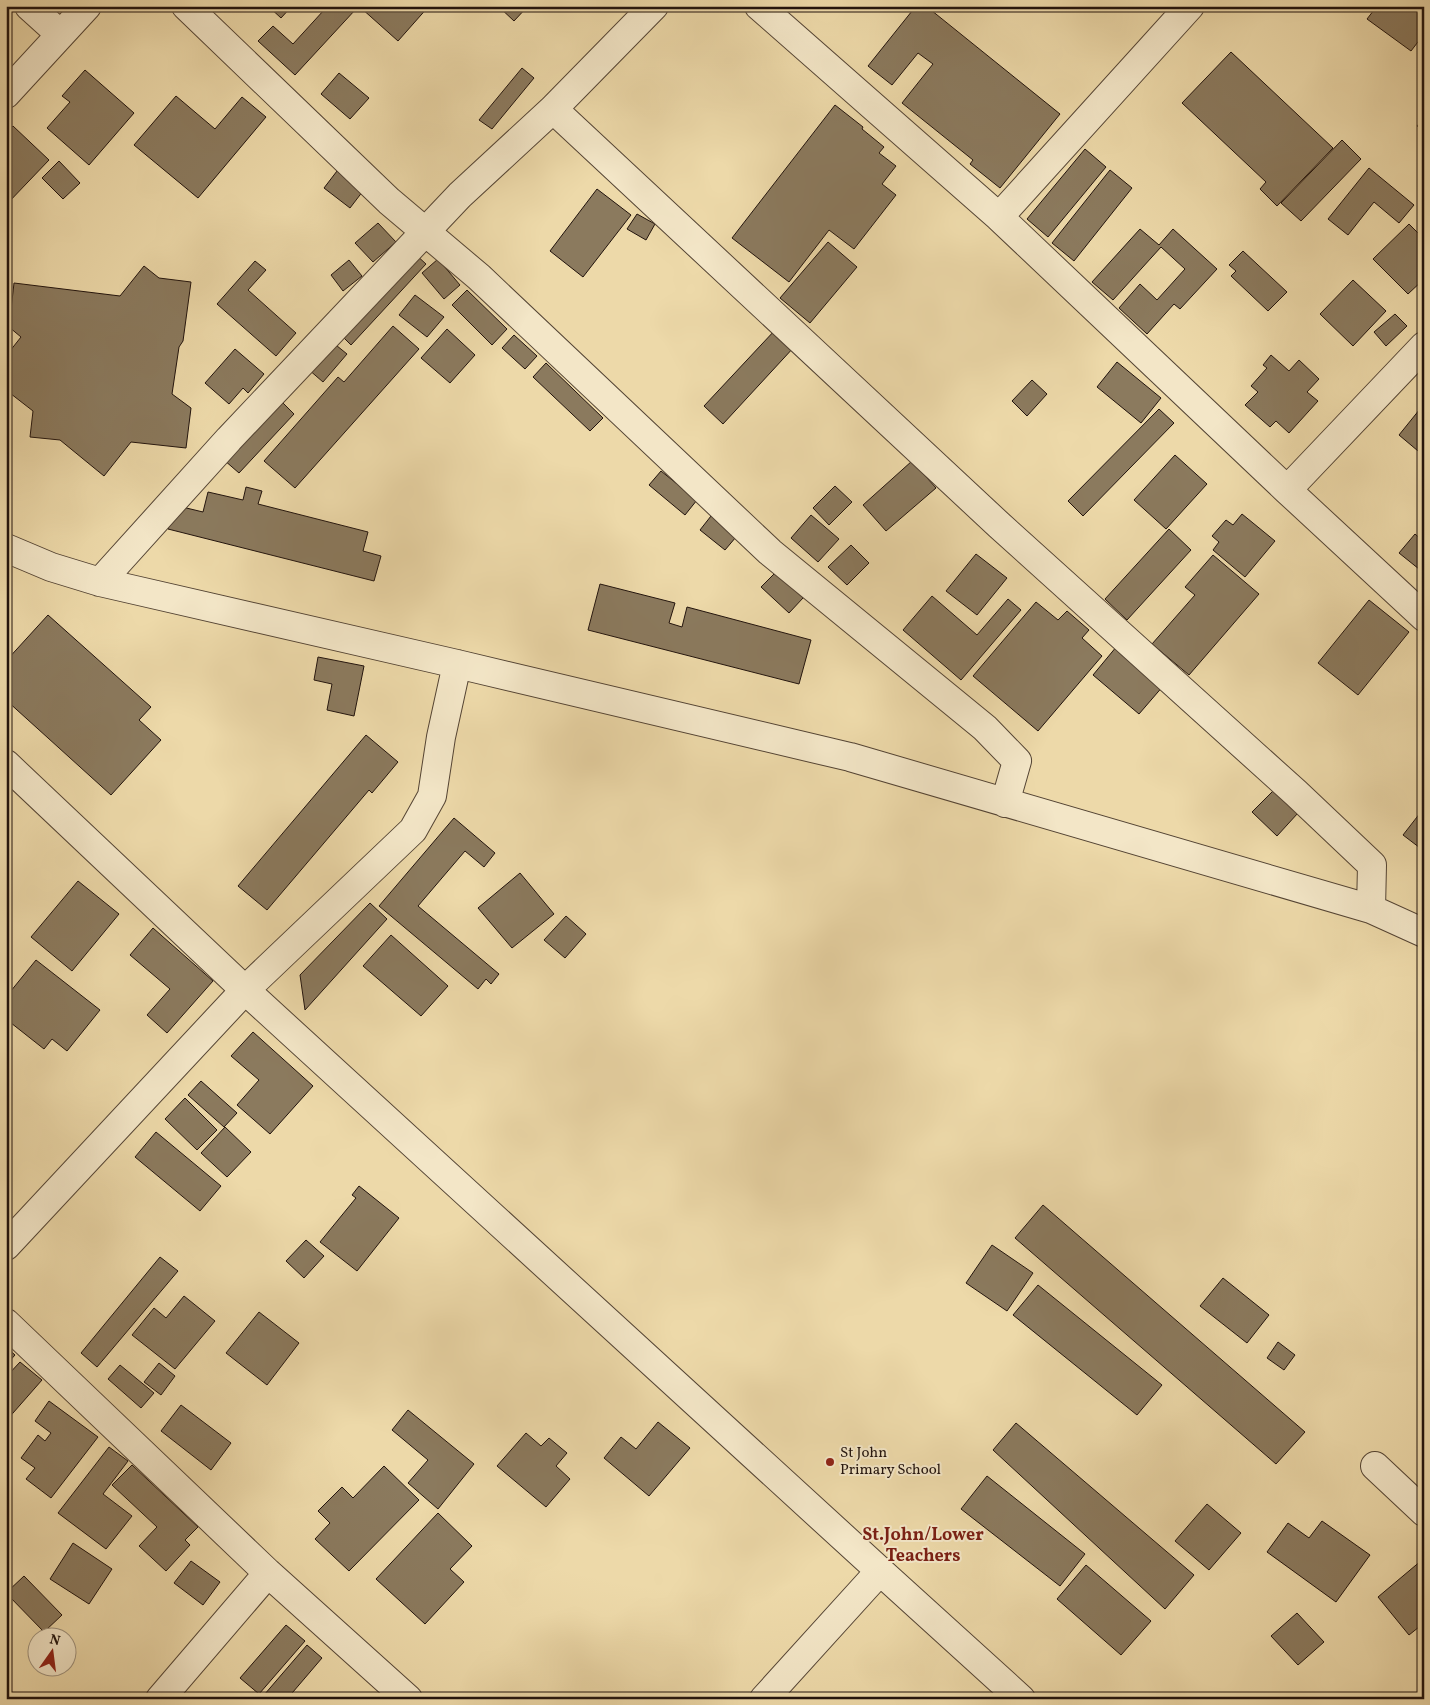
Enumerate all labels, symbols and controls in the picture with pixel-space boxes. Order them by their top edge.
place label: St John Primary School [840,1443,941,1481]
marker: St John Primary School [824,1456,836,1468]
district label: St.John/Lower Teachers [862,1523,984,1569]
north arrow [28,1628,78,1678]
text: N [48,1630,62,1651]

